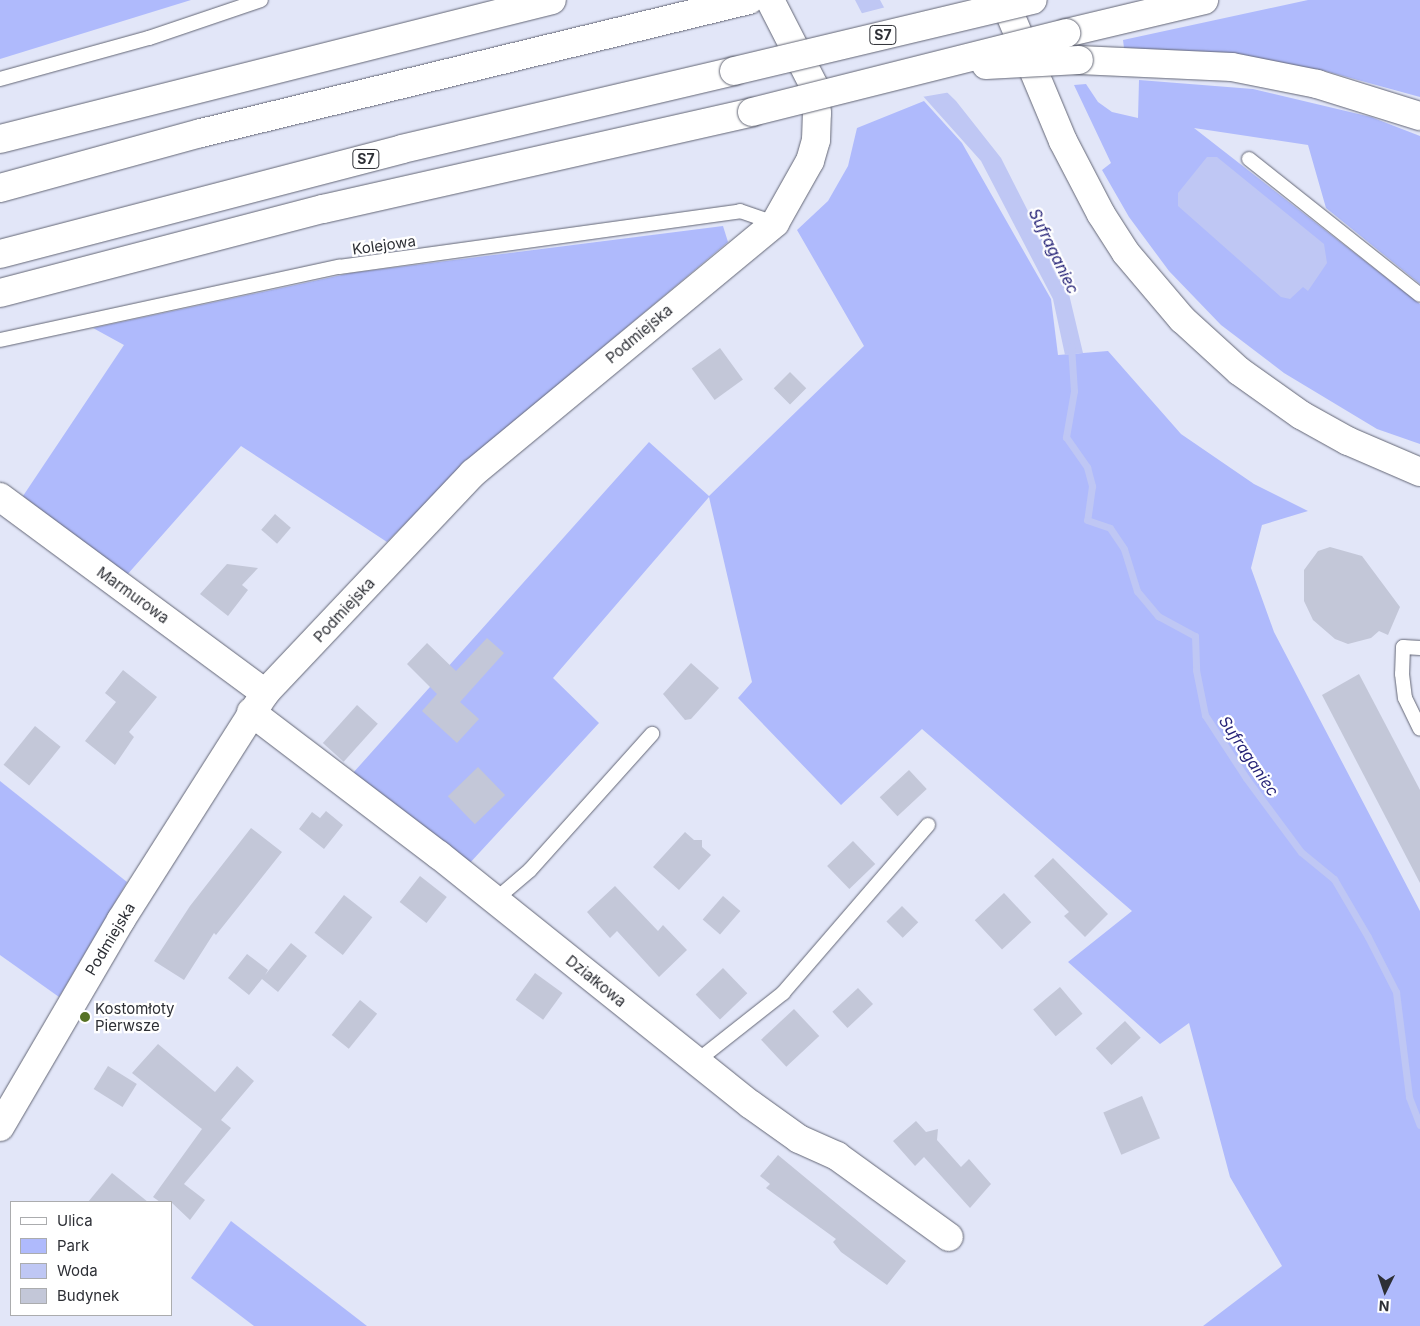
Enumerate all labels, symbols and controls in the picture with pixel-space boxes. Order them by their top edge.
road number: S7 [869,24,897,46]
road number: S7 [352,148,380,170]
water label: Sufraganiec [1025,205,1083,297]
street label: Kolejowa [351,232,417,258]
street label: Podmiejska [602,301,676,367]
street label: Marmurowa [93,563,173,627]
street label: Podmiejska [310,574,378,646]
water label: Sufraganiec [1215,712,1283,800]
street label: Podmiejska [81,899,139,979]
street label: Działkowa [562,951,630,1011]
place label: Kostomłoty Pierwsze [95,999,175,1034]
marker: Kostomłoty Pierwsze [79,1011,91,1023]
legend [10,1201,172,1316]
text: Ulica [57,1211,93,1230]
text: Park [57,1236,89,1255]
text: Woda [57,1261,98,1280]
north arrow [1360,1266,1410,1316]
text: Budynek [57,1286,119,1305]
text: N [1378,1298,1390,1315]

